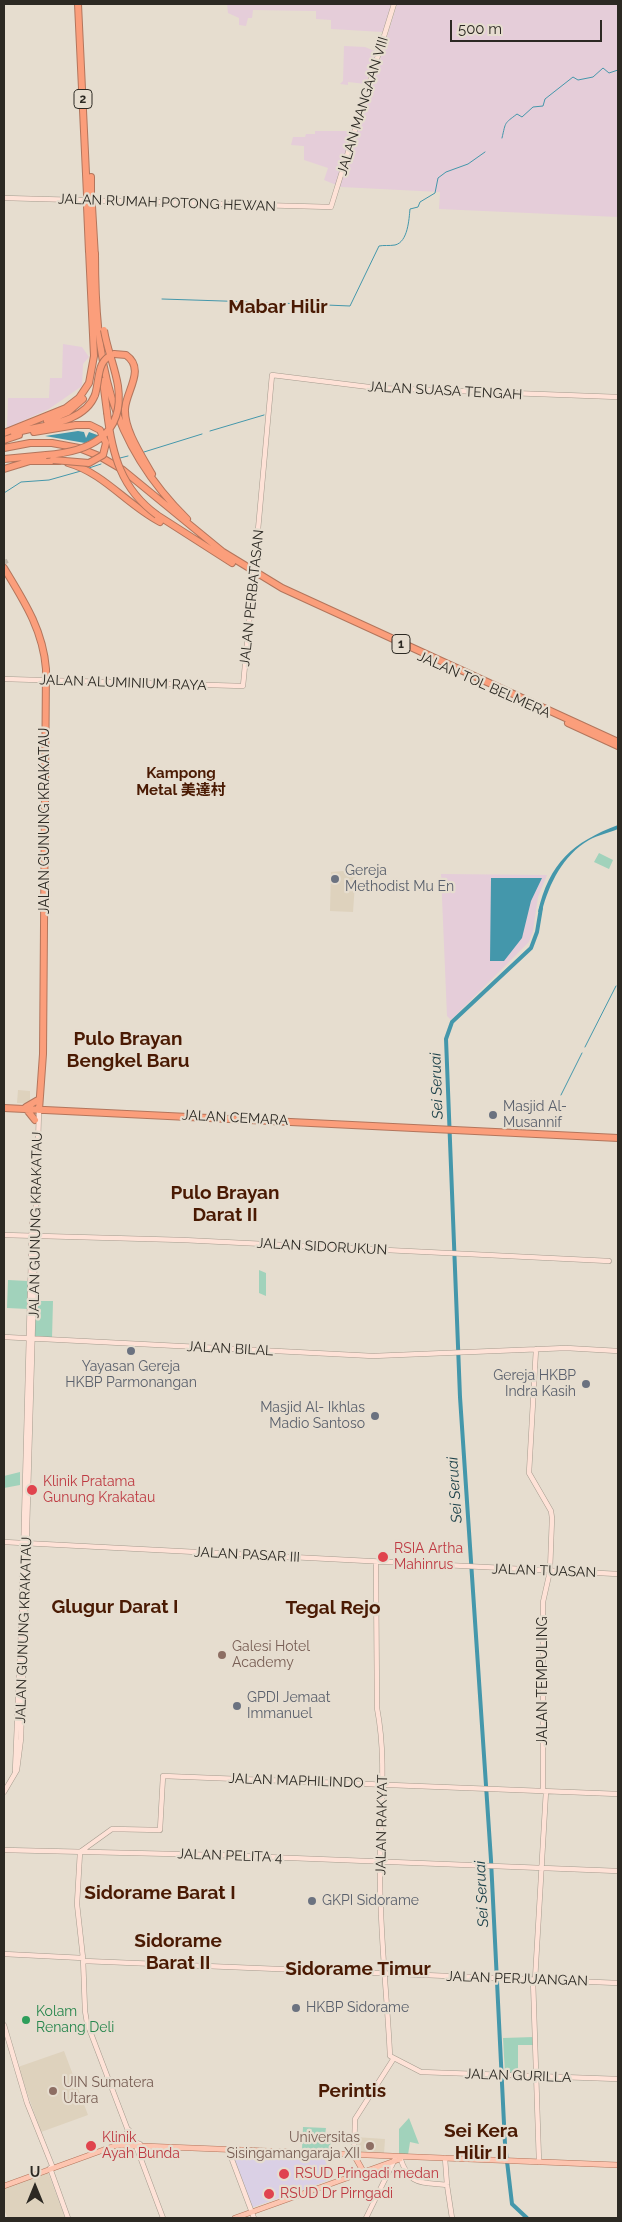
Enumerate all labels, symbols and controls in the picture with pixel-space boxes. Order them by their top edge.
scale bar [452,10,604,42]
text: 500 m [458,20,502,38]
street label: JALAN MANGAAN VIII [334,35,392,177]
road number: 2 [74,90,92,108]
street label: JALAN RUMAH POTONG HEWAN [58,191,276,215]
district label: Mabar Hilir [228,296,328,318]
street label: JALAN SUASA TENGAH [367,379,523,403]
street label: JALAN PERBATASAN [236,529,268,667]
road number: 1 [392,634,410,654]
street label: JALAN TOL BELMERA [415,648,553,722]
street label: JALAN ALUMINIUM RAYA [39,672,207,694]
street label: JALAN GUNUNG KRAKATAU [37,728,53,914]
district label: Kampong Metal 美達村 [136,764,226,799]
place label: Gereja Methodist Mu En [345,863,454,896]
marker: Gereja Methodist Mu En [329,873,341,885]
district label: Pulo Brayan Bengkel Baru [67,1028,189,1072]
water label: Sei Seruai [427,1053,447,1119]
place label: Masjid Al- Musannif [503,1099,567,1132]
street label: JALAN CEMARA [181,1107,289,1129]
marker: Masjid Al- Musannif [487,1109,499,1121]
street label: JALAN GUNUNG KRAKATAU [26,1132,46,1318]
district label: Pulo Brayan Darat II [170,1182,280,1226]
street label: JALAN SIDORUKUN [256,1235,388,1259]
street label: JALAN BILAL [186,1338,274,1360]
marker: Yayasan Gereja HKBP Parmonangan [125,1345,137,1357]
place label: Yayasan Gereja HKBP Parmonangan [65,1359,197,1391]
place label: Gereja HKBP Indra Kasih [493,1368,576,1400]
marker: Gereja HKBP Indra Kasih [580,1378,592,1390]
place label: Masjid Al- Ikhlas Madio Santoso [260,1400,365,1432]
marker: Masjid Al- Ikhlas Madio Santoso [369,1410,381,1422]
water label: Sei Seruai [444,1456,466,1524]
place label: Klinik Pratama Gunung Krakatau [43,1474,155,1506]
marker: Klinik Pratama Gunung Krakatau [25,1483,39,1497]
street label: JALAN GUNUNG KRAKATAU [12,1536,36,1724]
place label: RSIA Artha Mahinrus [394,1541,463,1574]
street label: JALAN PASAR III [194,1544,300,1566]
marker: RSIA Artha Mahinrus [376,1550,390,1564]
street label: JALAN TUASAN [491,1561,597,1581]
district label: Glugur Darat I [51,1596,179,1618]
district label: Tegal Rejo [286,1597,380,1619]
street label: JALAN TEMPULING [535,1616,551,1746]
place label: Galesi Hotel Academy [232,1639,310,1671]
marker: Galesi Hotel Academy [216,1649,228,1661]
place label: GPDI Jemaat Immanuel [247,1690,330,1722]
marker: GPDI Jemaat Immanuel [231,1700,243,1712]
street label: JALAN MAPHILINDO [228,1770,364,1792]
street label: JALAN RAKYAT [373,1775,391,1875]
street label: JALAN PELITA 4 [177,1846,283,1866]
water label: Sei Seruai [471,1860,493,1928]
district label: Sidorame Barat I [84,1882,236,1904]
place label: GKPI Sidorame [322,1893,419,1909]
marker: GKPI Sidorame [306,1895,318,1907]
district label: Sidorame Barat II [134,1930,222,1974]
district label: Sidorame Timur [285,1958,431,1980]
street label: JALAN PERJUANGAN [446,1968,588,1990]
place label: HKBP Sidorame [306,2000,409,2016]
marker: HKBP Sidorame [290,2002,302,2014]
place label: Kolam Renang Deli [36,2004,114,2036]
marker: Kolam Renang Deli [20,2014,32,2026]
street label: JALAN GURILLA [464,2066,572,2086]
place label: UIN Sumatera Utara [63,2075,154,2108]
district label: Perintis [318,2080,386,2102]
marker: UIN Sumatera Utara [47,2085,59,2097]
district label: Sei Kera Hilir II [444,2120,518,2164]
place label: Klinik Ayah Bunda [102,2130,180,2162]
place label: Universitas Sisingamangaraja XII [227,2130,360,2162]
marker: Klinik Ayah Bunda [84,2139,98,2153]
marker: Universitas Sisingamangaraja XII [364,2140,376,2152]
north arrow [10,2162,60,2212]
text: U [30,2164,40,2180]
place label: RSUD Pringadi medan [295,2166,439,2182]
marker: RSUD Pringadi medan [277,2167,291,2181]
place label: RSUD Dr Pirngadi [280,2186,393,2202]
marker: RSUD Dr Pirngadi [262,2187,276,2201]

